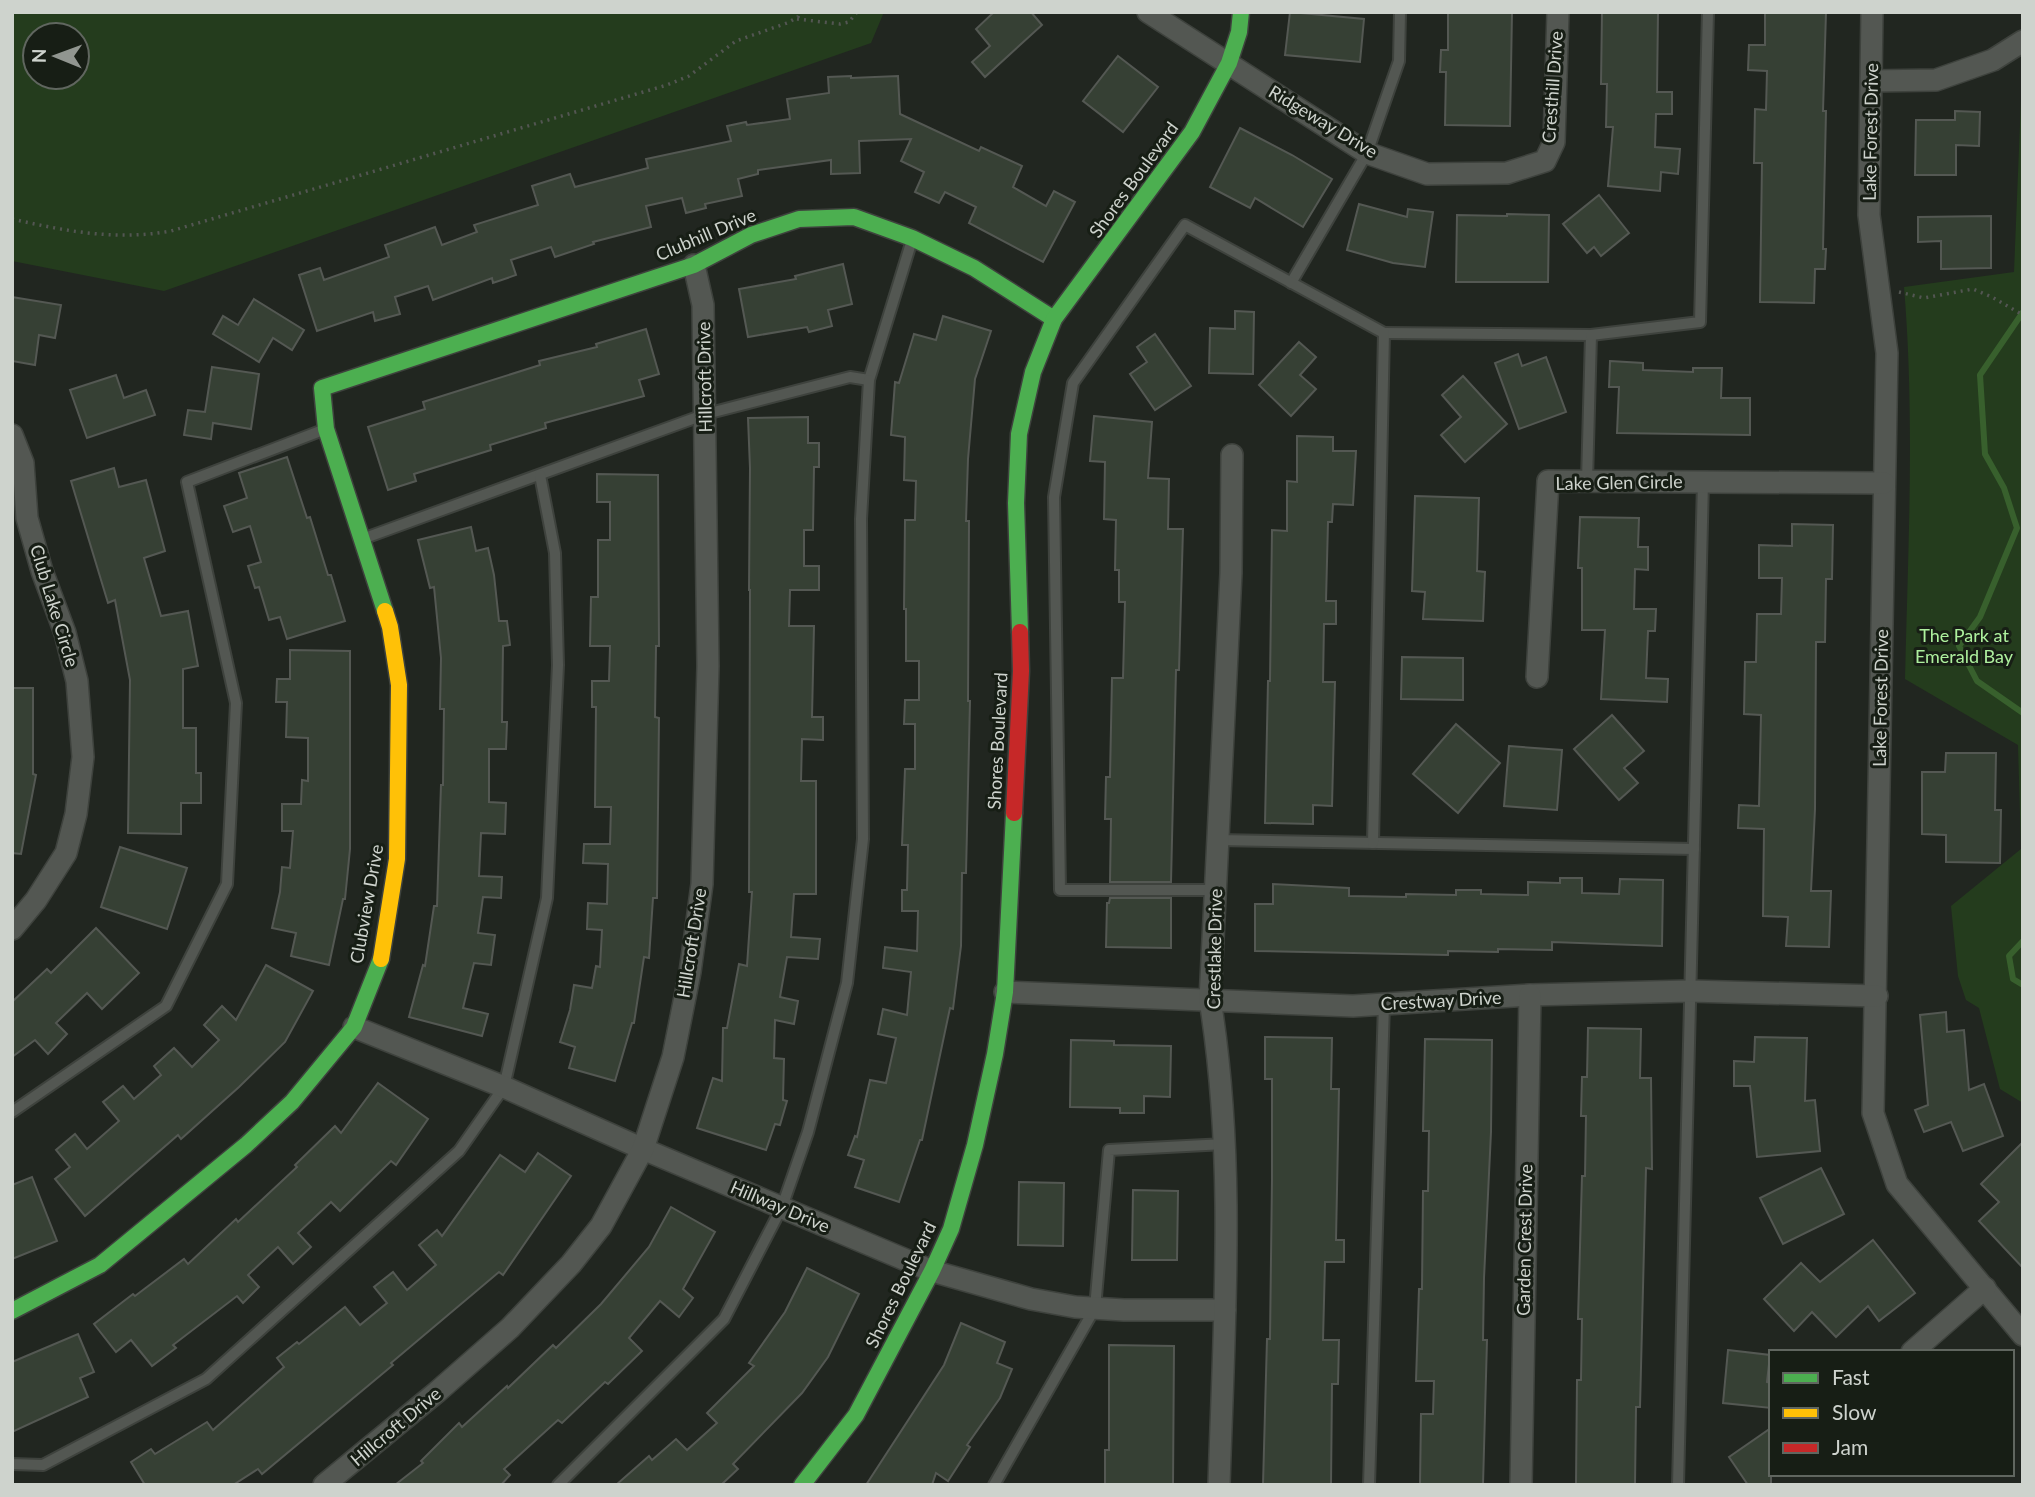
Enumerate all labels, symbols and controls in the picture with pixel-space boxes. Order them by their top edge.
north arrow [21,21,91,91]
street label: Cresthill Drive [1537,30,1567,144]
text: N [27,48,50,63]
street label: Lake Forest Drive [1858,63,1882,201]
street label: Ridgeway Drive [1265,80,1382,162]
street label: Shores Boulevard [1084,117,1183,242]
street label: Clubhill Drive [652,203,759,265]
street label: Hillcroft Drive [692,321,716,433]
street label: Lake Glen Circle [1555,470,1683,494]
street label: Club Lake Circle [26,542,84,670]
park label: The Park at Emerald Bay [1915,624,2014,667]
street label: Lake Forest Drive [1868,629,1892,767]
street label: Shores Boulevard [982,672,1012,810]
street label: Clubview Drive [345,843,387,965]
street label: Hillcroft Drive [671,886,711,999]
street label: Crestlake Drive [1202,888,1226,1010]
street label: Crestway Drive [1380,986,1502,1014]
street label: Garden Crest Drive [1512,1164,1536,1316]
street label: Hillway Drive [728,1175,833,1237]
street label: Shores Boulevard [860,1218,940,1351]
legend [1769,1350,2014,1476]
text: Fast [1832,1364,1870,1389]
street label: Hillcroft Drive [346,1382,445,1470]
text: Slow [1832,1399,1877,1424]
text: Jam [1832,1434,1868,1459]

